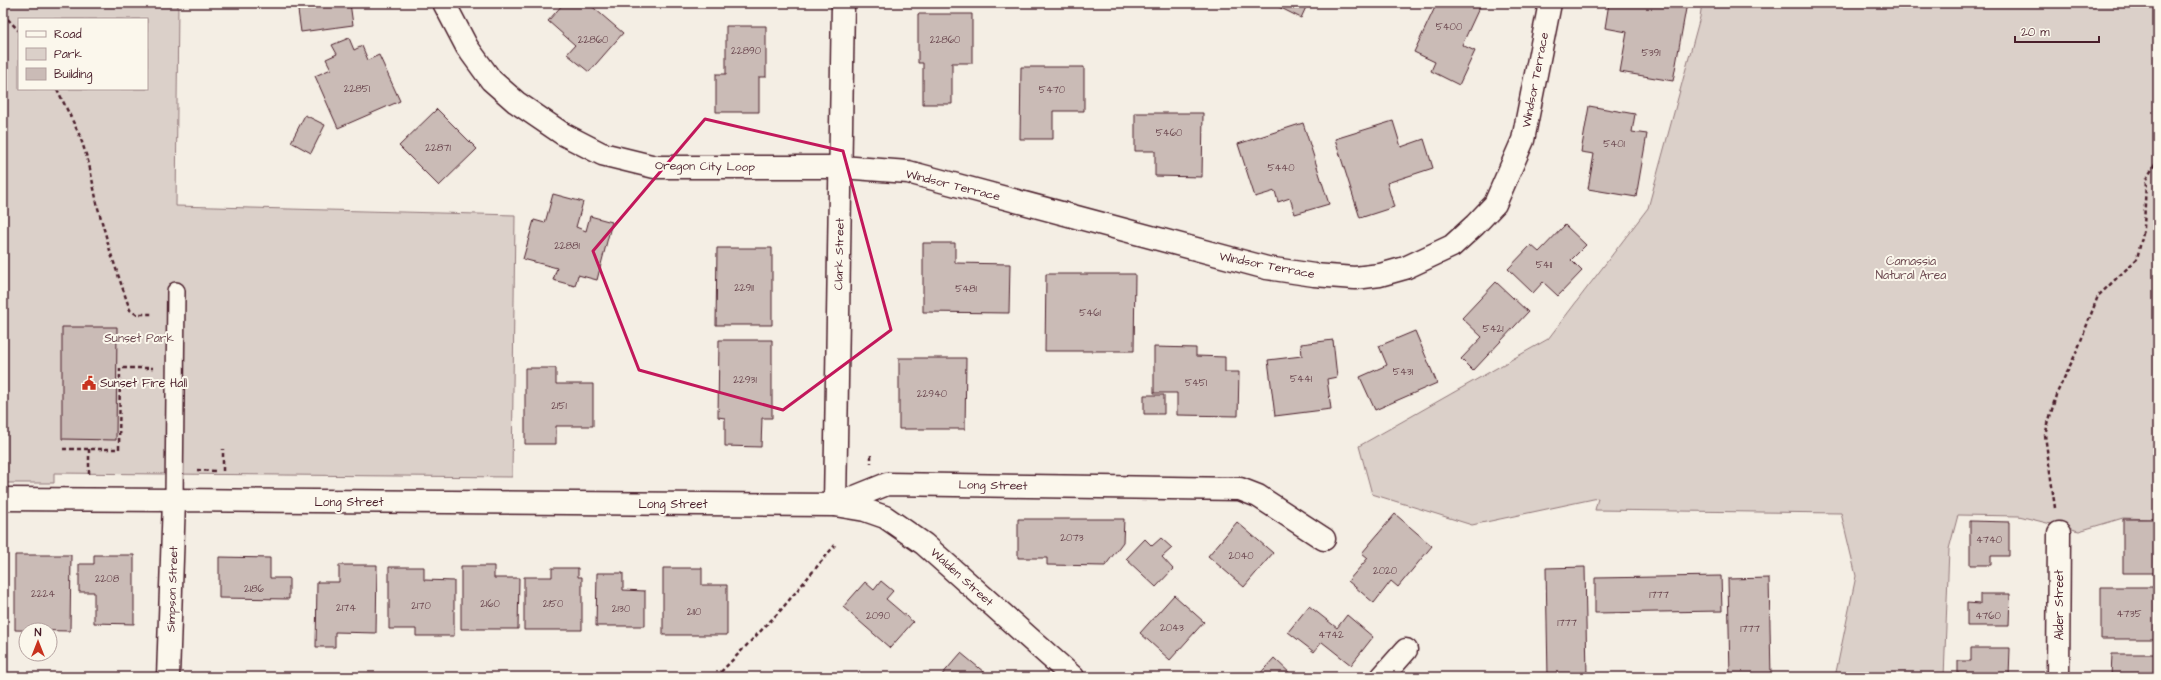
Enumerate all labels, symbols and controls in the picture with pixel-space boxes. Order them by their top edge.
legend [18,18,148,90]
scale bar [2015,18,2099,44]
house number: 5400 [1436,20,1462,34]
text: 20 m [2021,24,2050,41]
text: Road [54,26,82,43]
street label: Windsor Terrace [1518,30,1553,129]
house number: 22860 [578,33,608,47]
house number: 22860 [930,33,960,47]
house number: 22890 [731,44,761,58]
text: Park [54,46,82,63]
house number: 5391 [1641,46,1661,60]
text: Building [54,66,92,84]
house number: 22851 [344,82,371,96]
house number: 5470 [1039,83,1065,97]
house number: 5460 [1156,126,1182,140]
house number: 5401 [1603,137,1625,151]
house number: 22871 [425,141,451,155]
street label: Oregon City Loop [655,157,755,177]
house number: 5440 [1267,161,1295,175]
street label: Windsor Terrace [904,166,1002,206]
street label: Clark Street [830,218,849,290]
house number: 22881 [554,239,581,253]
street label: Windsor Terrace [1218,248,1317,283]
park label: Camassia Natural Area [1876,253,1946,284]
house number: 5411 [1536,258,1553,272]
house number: 22911 [734,281,755,295]
house number: 5481 [955,282,978,296]
house number: 5461 [1079,306,1101,320]
house number: 5421 [1483,322,1504,336]
park label: Sunset Park [104,330,174,347]
house number: 5431 [1393,365,1414,379]
house number: 5441 [1290,372,1313,386]
house number: 22931 [733,373,757,387]
public building icon: Sunset Fire Hall [81,375,97,391]
place label: Sunset Fire Hall [100,375,187,392]
house number: 5451 [1185,376,1208,390]
house number: 22940 [917,387,947,401]
house number: 2151 [551,399,567,413]
street label: Long Street [958,476,1028,496]
street label: Long Street [314,494,384,512]
street label: Long Street [638,496,708,514]
house number: 2073 [1060,531,1084,545]
house number: 4740 [1976,533,2002,547]
street label: Walden Street [926,544,997,610]
street label: Simpson Street [163,546,183,632]
house number: 2040 [1228,549,1254,563]
house number: 2020 [1373,564,1397,578]
street label: Alder Street [2051,570,2068,640]
house number: 2208 [95,572,120,586]
house number: 2186 [244,582,265,596]
house number: 2224 [31,587,55,601]
house number: 1777 [1649,588,1669,602]
house number: 2160 [480,597,500,611]
house number: 2150 [543,597,563,611]
house number: 2170 [411,599,431,613]
house number: 2174 [336,601,356,615]
house number: 2130 [612,602,630,616]
house number: 2110 [687,605,701,619]
house number: 4735 [2116,607,2142,621]
house number: 2090 [866,609,890,623]
house number: 4760 [1975,609,2001,623]
house number: 1777 [1557,616,1577,630]
house number: 2043 [1160,621,1184,635]
north arrow [18,622,58,662]
house number: 1777 [1740,622,1760,636]
text: N [35,625,42,640]
house number: 4742 [1318,628,1344,642]

